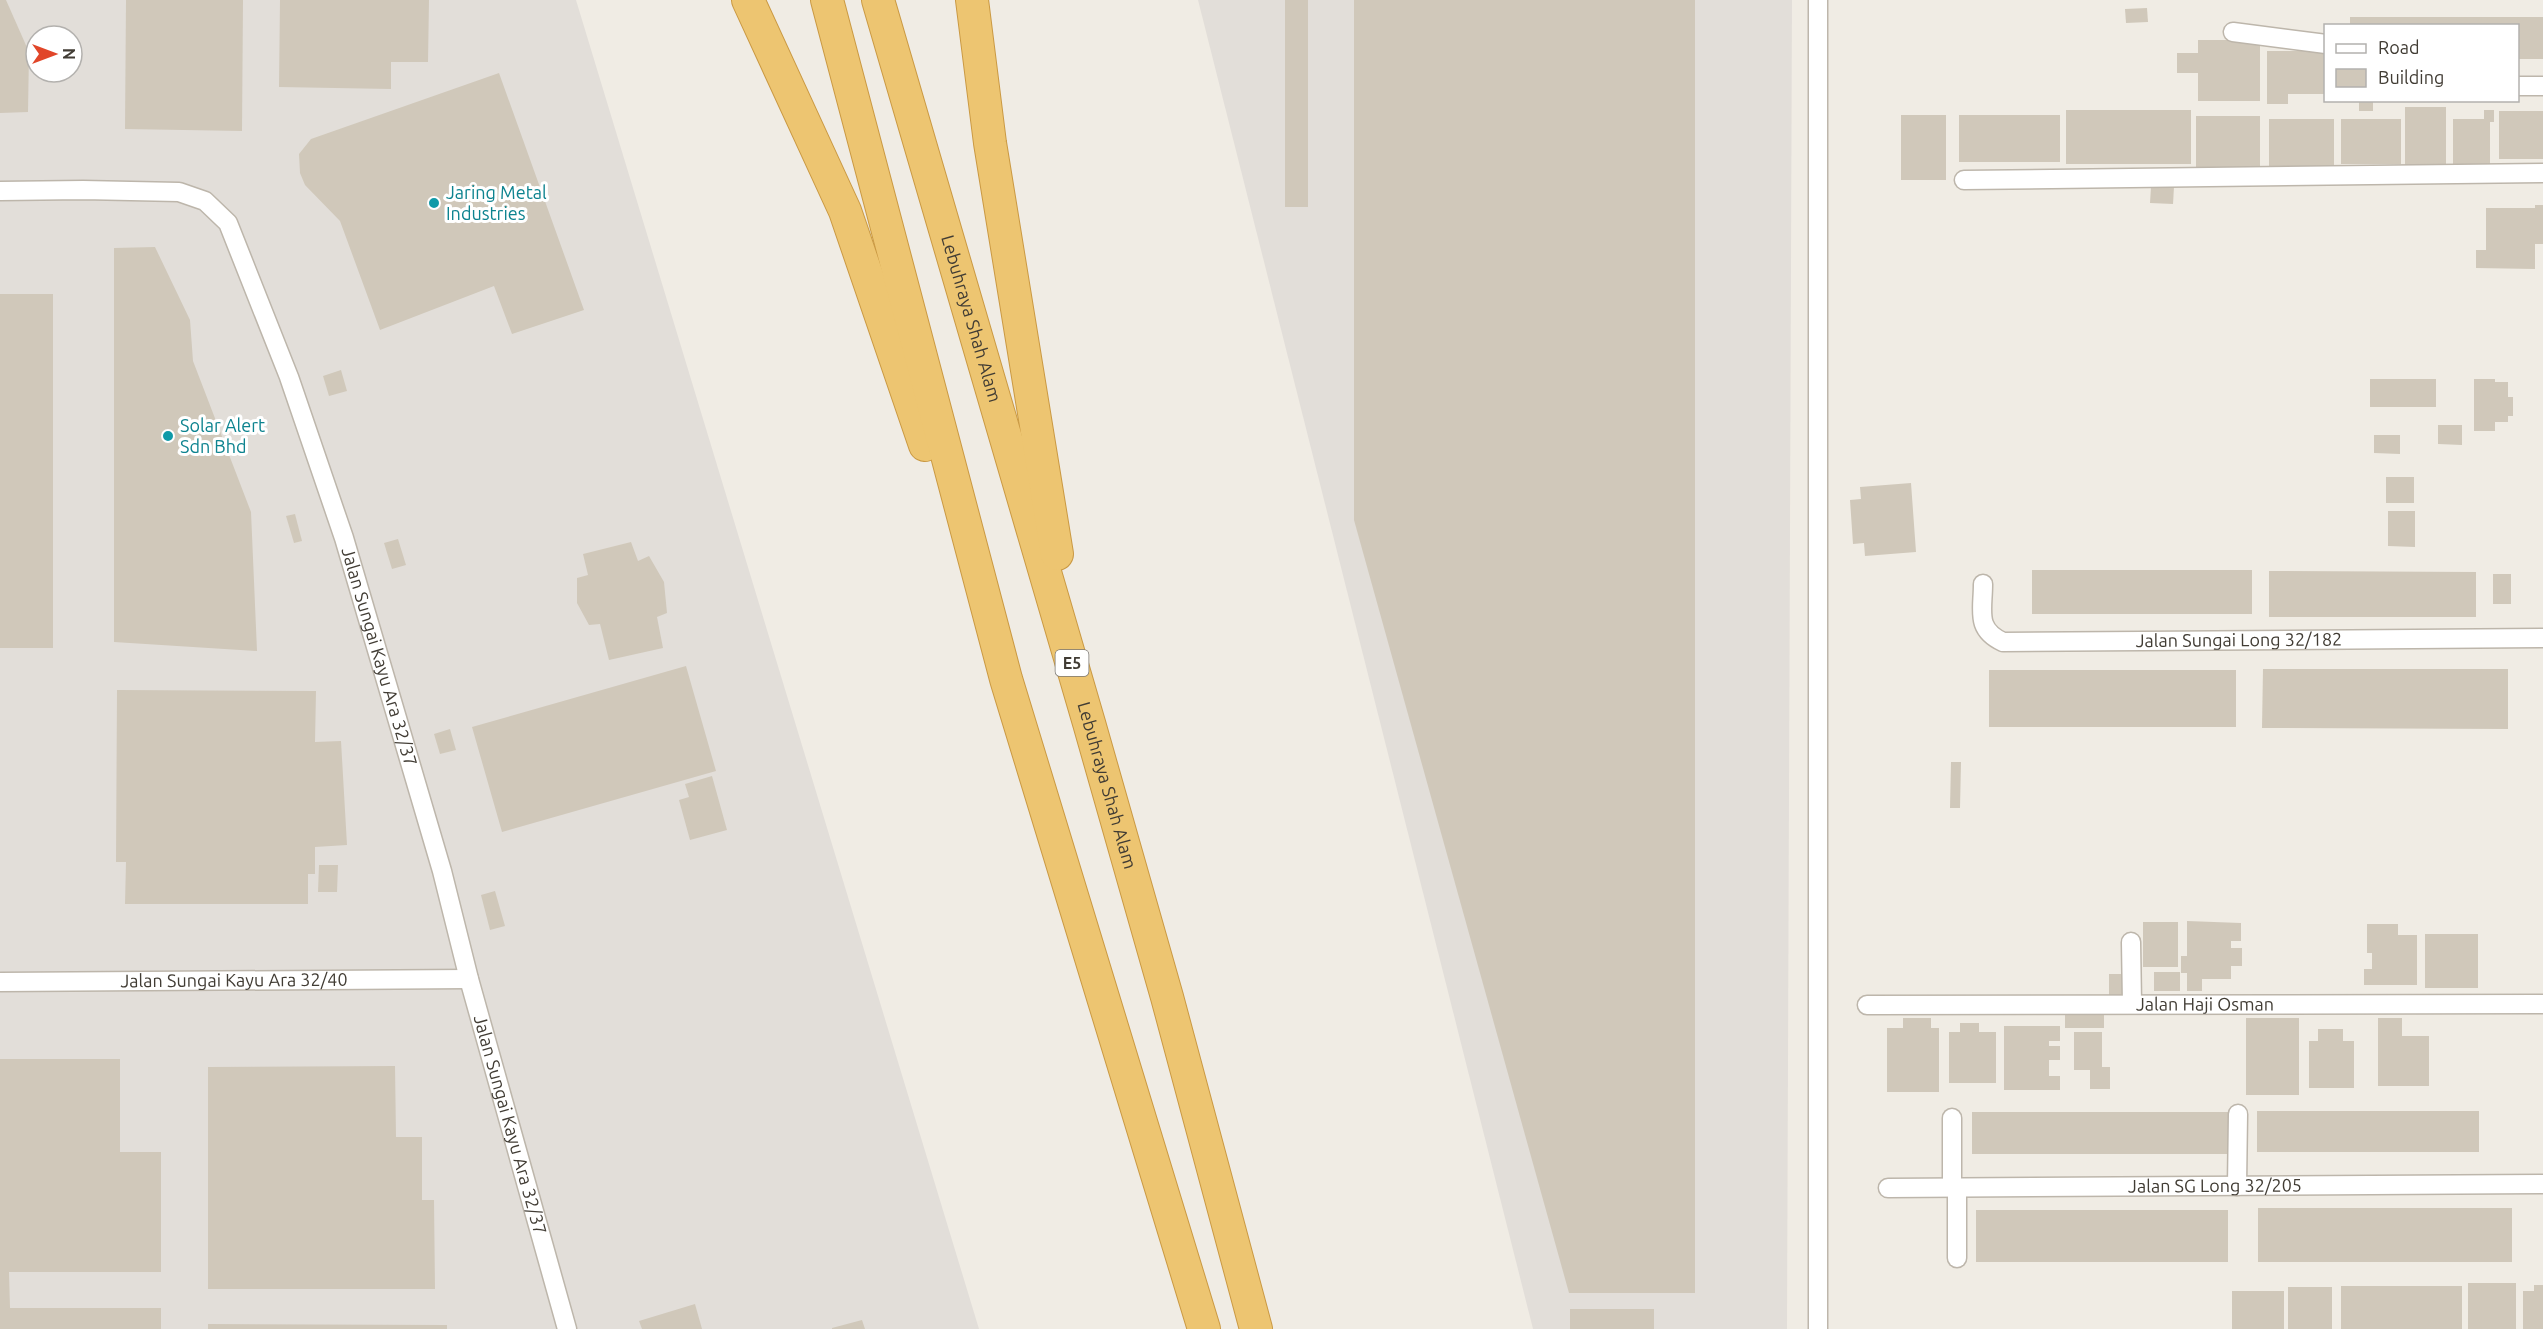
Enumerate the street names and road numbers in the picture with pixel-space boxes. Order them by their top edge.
street label: Lebuhraya Shah Alam [938,233,1006,404]
street label: Jalan Sungai Kayu Ara 32/37 [338,545,422,768]
street label: Jalan Sungai Long 32/182 [2136,628,2342,650]
road number: E5 [1056,650,1088,676]
street label: Lebuhraya Shah Alam [1074,699,1141,871]
street label: Jalan Sungai Kayu Ara 32/40 [120,969,348,990]
street label: Jalan Haji Osman [2136,993,2274,1014]
street label: Jalan Sungai Kayu Ara 32/37 [471,1012,551,1237]
street label: Jalan SG Long 32/205 [2128,1174,2302,1196]

